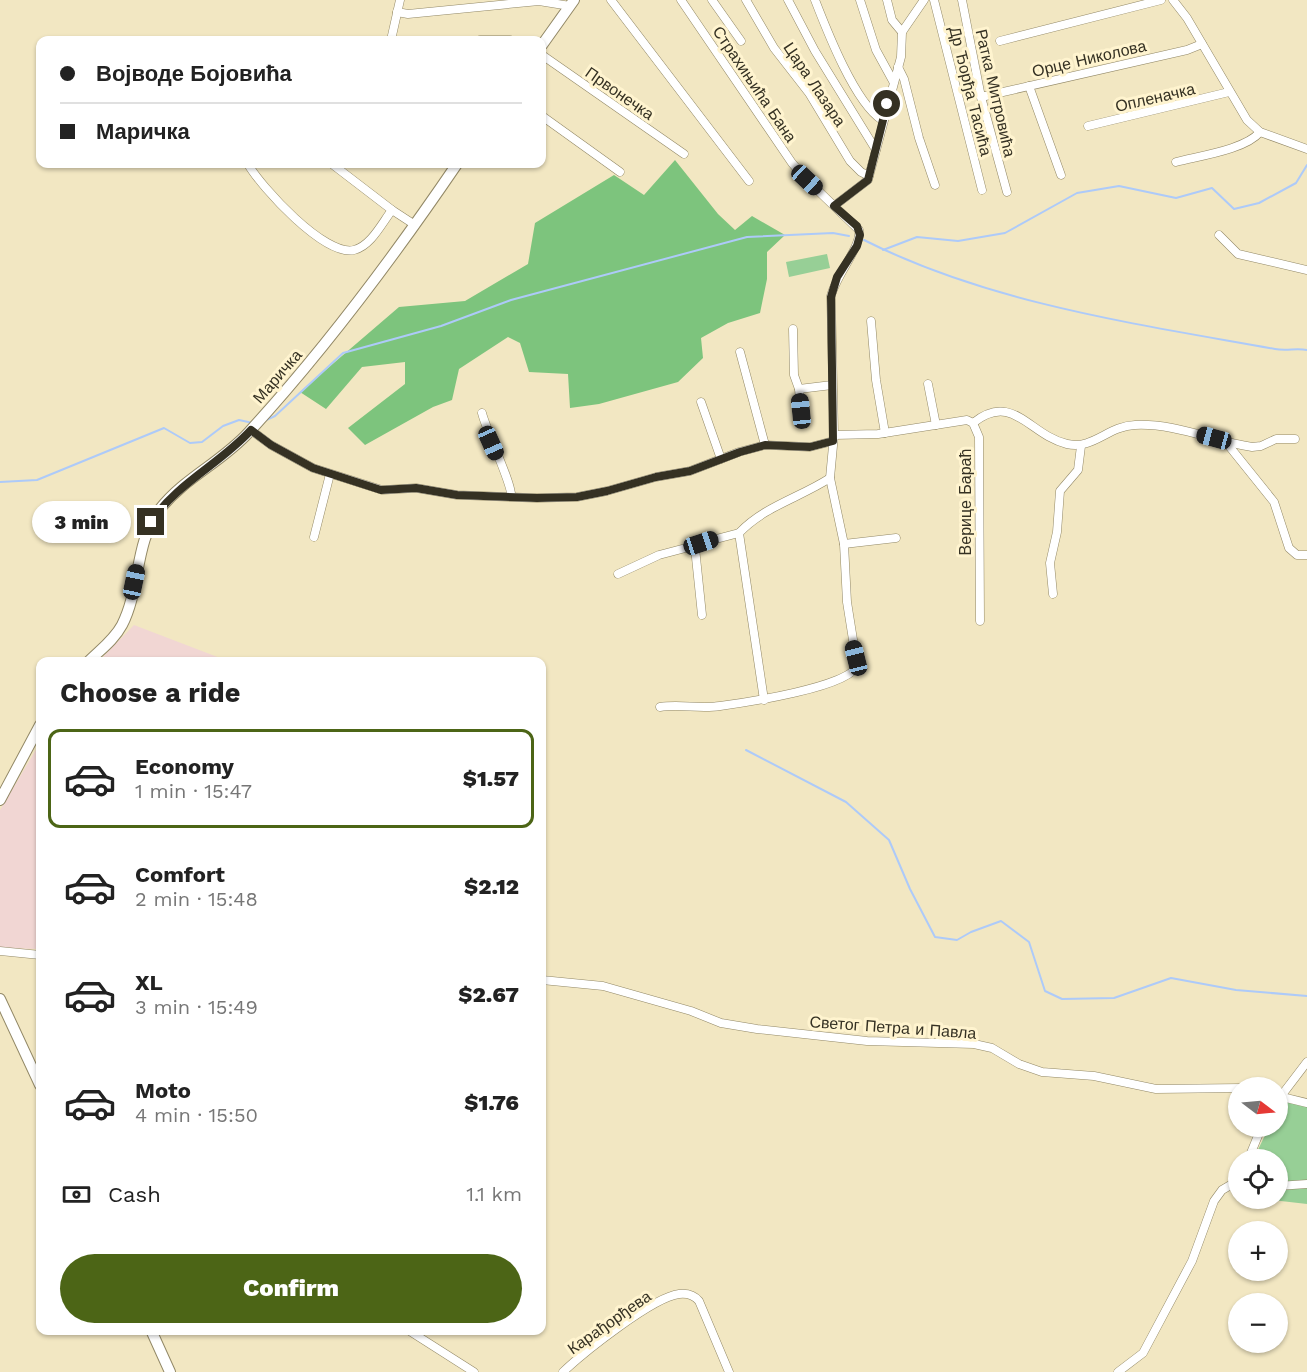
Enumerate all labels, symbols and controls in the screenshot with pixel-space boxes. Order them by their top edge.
street label: Страхињића Бана [709,23,801,146]
street label: Др Ђорђа Тасића [945,24,996,158]
street label: Ратка Митровића [972,27,1019,159]
street label: Орце Николова [1030,36,1148,81]
street label: Цара Лазара [779,39,850,130]
text: Војводе Бојовића [96,61,292,86]
street label: Првонечка [582,63,658,124]
street label: Опленачка [1113,79,1197,116]
route start [873,90,900,117]
text: Маричка [96,119,190,144]
car [788,161,826,199]
street label: Маричка [249,346,306,407]
car [790,392,812,430]
car [475,423,507,463]
car [1194,425,1234,451]
street label: Верице Бараћ [956,449,975,555]
callout: 3 min [31,501,130,543]
route end [137,508,164,535]
text: 3 min [54,510,109,534]
car [681,529,721,557]
car [121,563,147,601]
car [843,638,869,678]
text: Choose a ride [60,677,240,709]
icon: car [63,752,117,806]
text: Economy [135,754,234,779]
text: $1.57 [463,766,519,791]
text: 1 min · 15:47 [135,779,252,803]
icon: car [63,860,117,914]
text: Comfort [135,862,225,887]
text: $2.12 [464,874,519,899]
text: 2 min · 15:48 [135,887,258,911]
icon: car [63,968,117,1022]
text: XL [135,970,163,995]
text: $2.67 [458,982,519,1007]
text: 3 min · 15:49 [135,995,258,1019]
street label: Светог Петра и Павла [809,1012,977,1043]
icon: car [63,1076,117,1130]
north arrow [1228,1077,1288,1137]
map controls [1228,1077,1288,1353]
text: Moto [135,1078,191,1103]
text: $1.76 [464,1090,519,1115]
text: 4 min · 15:50 [135,1103,258,1127]
button: locate [1228,1149,1288,1209]
icon: cash [60,1178,93,1211]
text: Cash [108,1182,161,1207]
text: 1.1 km [466,1182,522,1206]
button: + [1228,1221,1288,1281]
button: Confirm [60,1254,522,1323]
street label: Карађорђева [564,1287,655,1358]
button: − [1228,1293,1288,1353]

